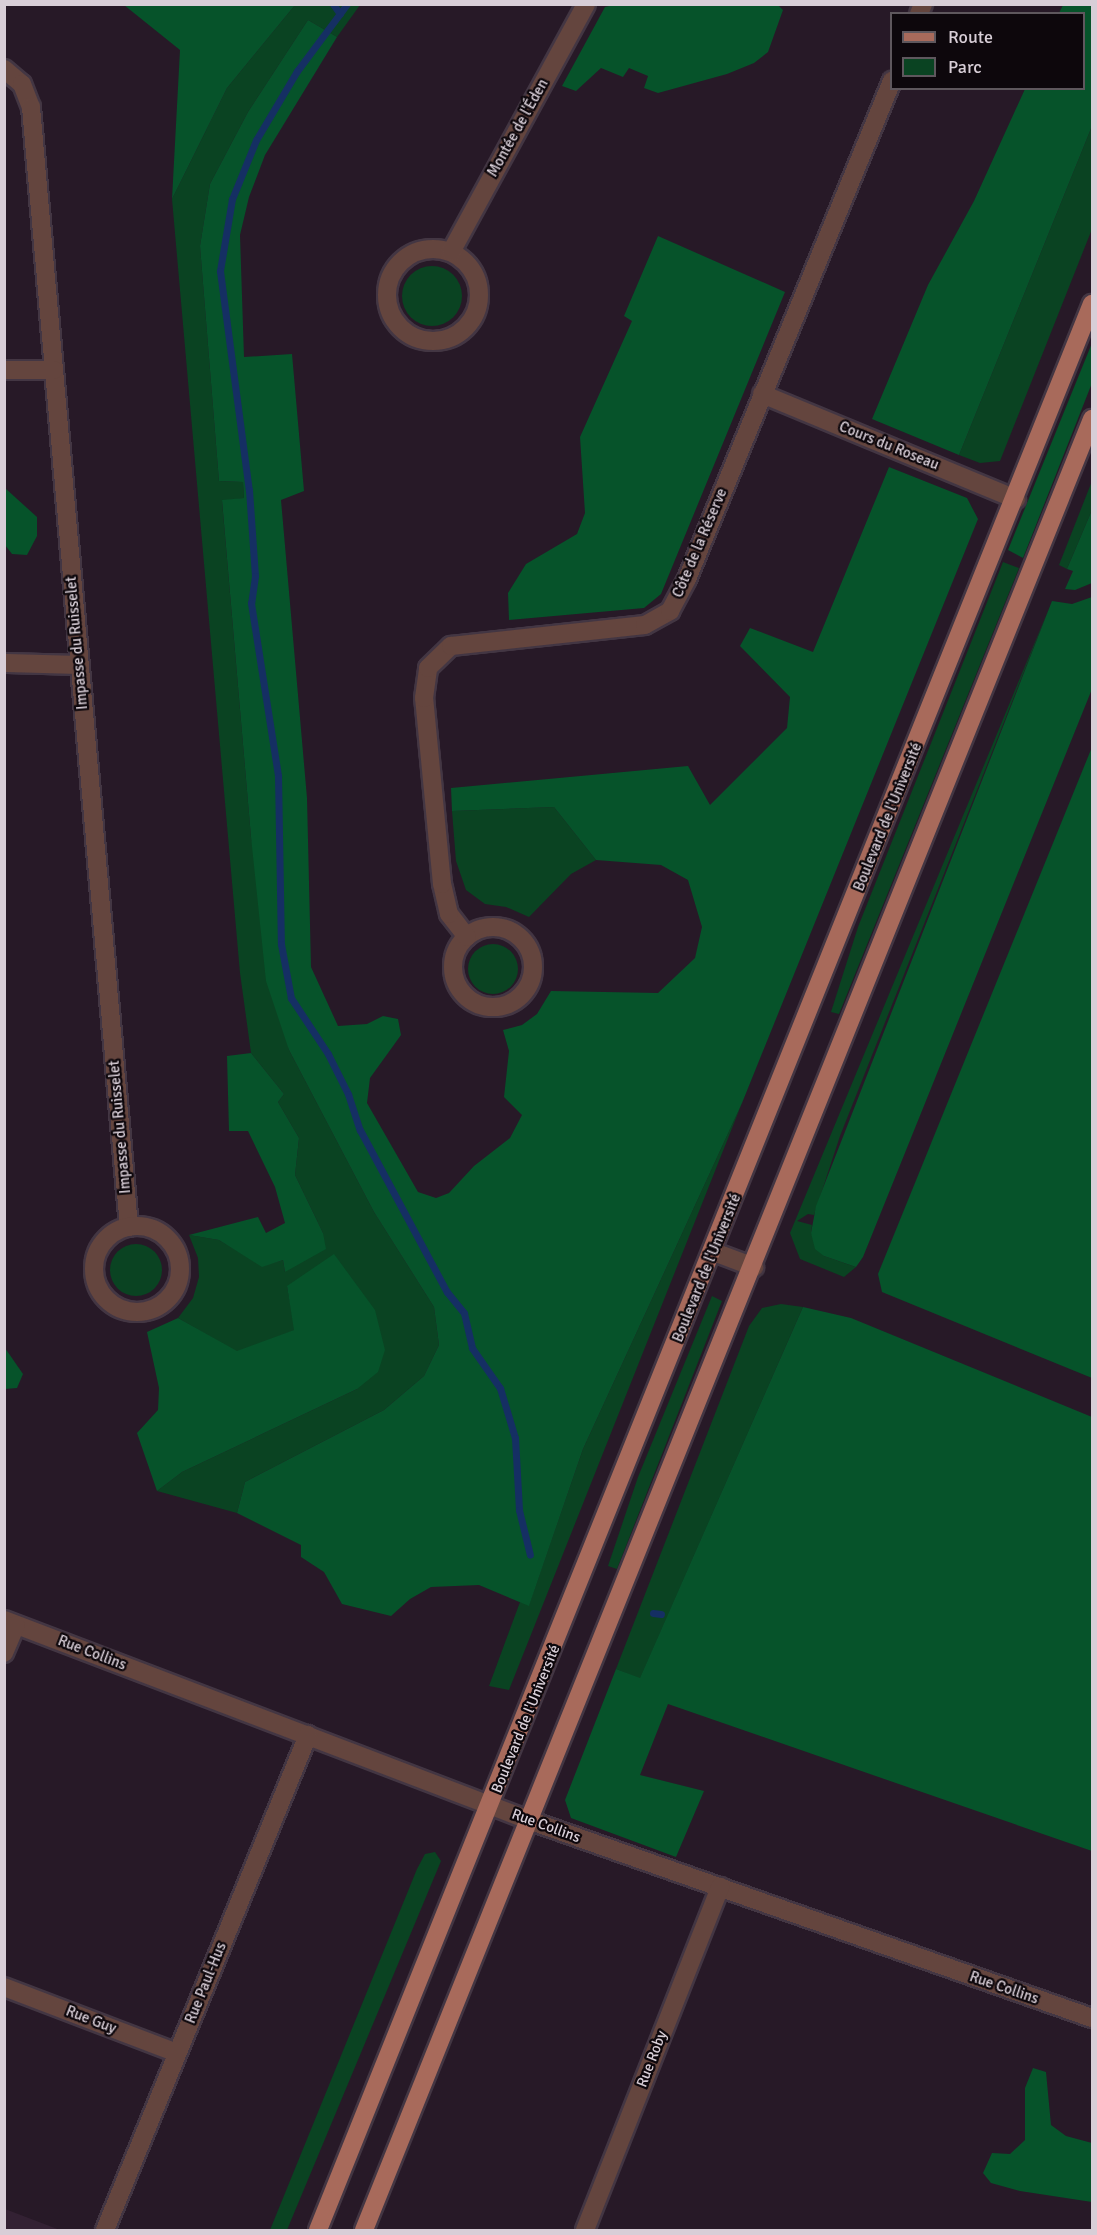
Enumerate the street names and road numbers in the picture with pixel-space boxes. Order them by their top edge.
street label: Montée de l'Éden [484,76,552,180]
street label: Cours du Roseau [836,418,942,474]
street label: Côte de la Réserve [669,486,731,600]
street label: Impasse du Ruisselet [62,576,92,710]
street label: Boulevard de l'Université [850,740,926,894]
street label: Impasse du Ruisselet [105,1060,135,1194]
street label: Boulevard de l'Université [669,1191,745,1345]
street label: Rue Collins [55,1632,129,1674]
street label: Boulevard de l'Université [488,1642,564,1796]
street label: Rue Collins [509,1805,583,1847]
street label: Rue Paul-Hus [182,1940,230,2026]
street label: Rue Collins [967,1968,1041,2008]
street label: Rue Guy [63,2002,119,2038]
street label: Rue Roby [633,2028,671,2090]

